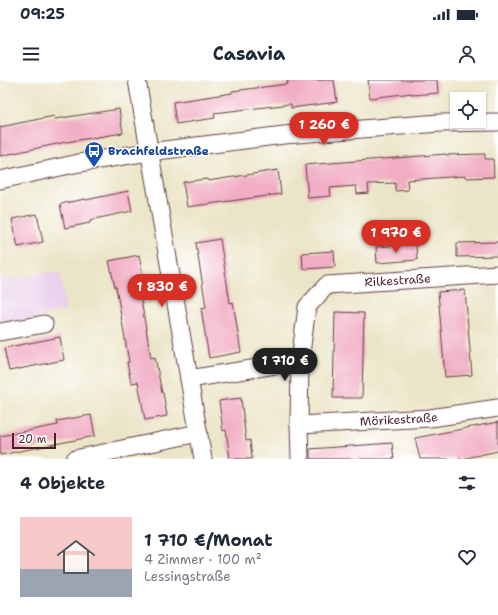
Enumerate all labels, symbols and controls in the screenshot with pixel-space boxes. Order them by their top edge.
text: 09:25 [20,4,65,24]
text: Casavia [213,42,285,66]
icon: menu [20,43,42,65]
icon: person [456,43,478,65]
map controls [450,92,486,128]
button: locate [450,92,486,128]
pin: 1 260 € [287,112,361,146]
text: 1 260 € [299,116,349,133]
bus stop icon: Brachfeldstraße [83,140,105,168]
place label: Brachfeldstraße [108,143,209,159]
pin: 1 970 € [359,220,433,254]
text: 1 970 € [371,224,421,241]
street label: Rilkestraße [364,270,431,291]
pin: 1 830 € [125,274,199,308]
text: 1 830 € [136,278,188,295]
pin: 1 710 € [248,348,322,382]
text: 1 710 € [261,352,309,369]
street label: Mörikestraße [359,409,439,430]
scale bar [12,431,56,450]
text: 20 m [18,432,46,447]
text: 4 Objekte [20,472,105,494]
icon: filters [456,472,478,494]
text: 1 710 €/Monat [144,529,273,551]
icon: home [52,533,100,581]
icon: heart [456,546,478,568]
text: 4 Zimmer · 100 m² [144,551,262,568]
text: Lessingstraße [144,568,231,585]

